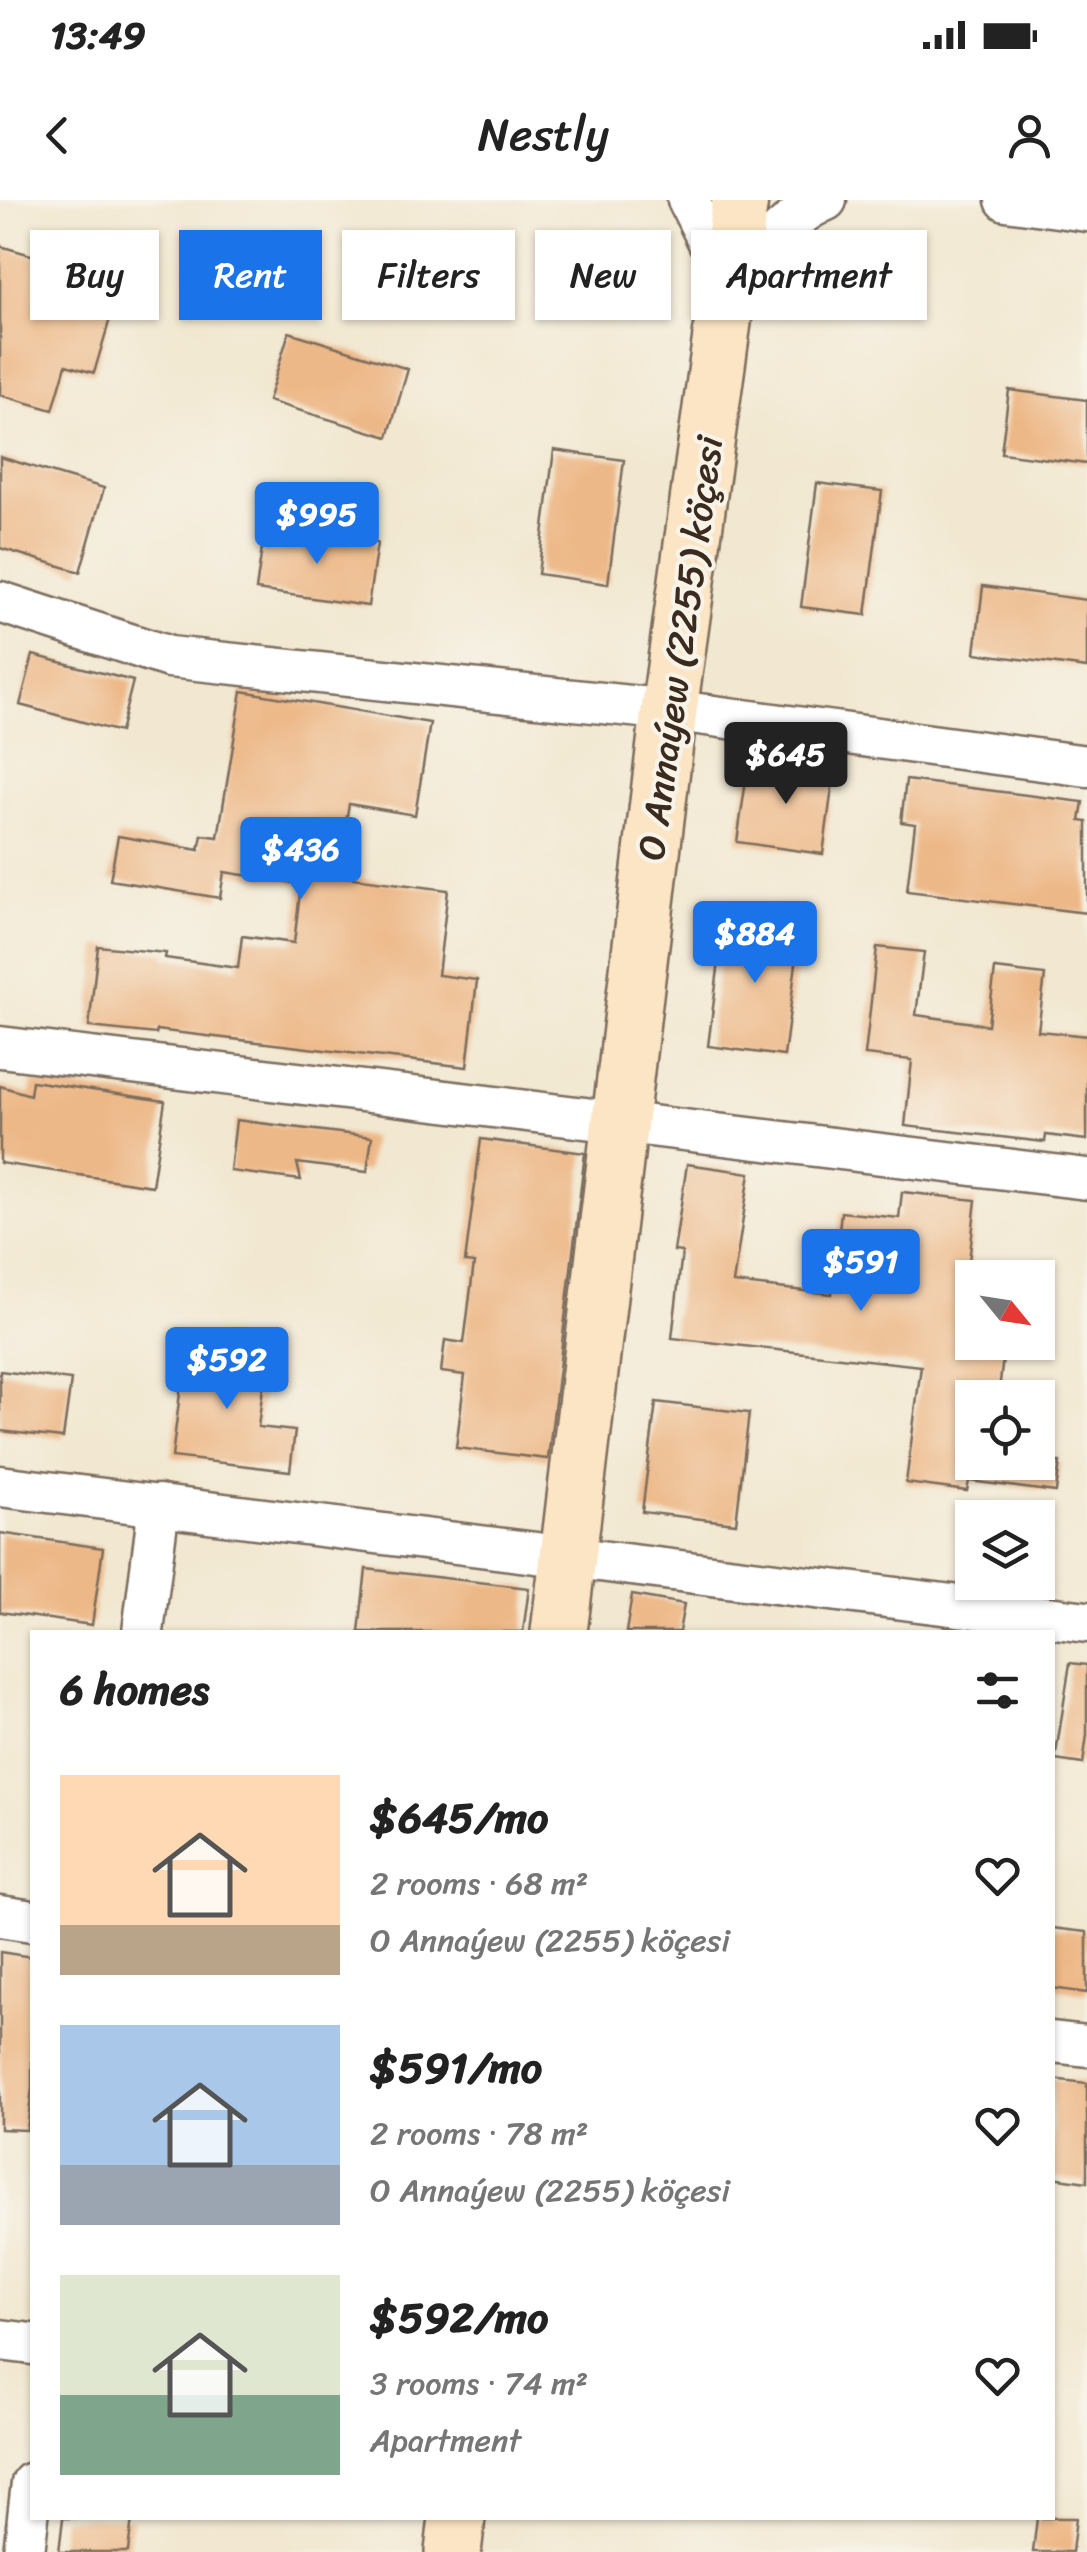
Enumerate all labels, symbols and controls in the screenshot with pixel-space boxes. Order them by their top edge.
text: 13:49 [50,2,146,69]
text: Nestly [478,95,609,175]
icon: back [30,108,85,163]
icon: person [1002,108,1057,163]
chip: Buy [30,230,159,320]
chip: Rent [179,230,322,320]
chip: Filters [342,230,515,320]
chip: New [535,230,671,320]
chip: Apartment [691,230,927,320]
street label: O Annaýew (2255) köçesi [618,430,744,864]
pin: $995 [258,482,376,567]
text: $995 [277,486,357,543]
pin: $645 [727,722,845,807]
text: $645 [746,726,826,783]
pin: $436 [242,817,360,902]
text: $436 [262,821,340,878]
pin: $884 [696,901,814,986]
text: $884 [715,905,795,962]
pin: $591 [802,1229,920,1314]
text: $591 [824,1233,898,1290]
north arrow [955,1260,1055,1360]
map controls [955,1260,1055,1600]
pin: $592 [168,1327,286,1412]
text: $592 [187,1331,267,1388]
button: locate [955,1380,1055,1480]
button: layers [955,1500,1055,1600]
text: 6 homes [60,1653,209,1727]
icon: filters [970,1663,1025,1718]
text: $645/mo [370,1781,548,1855]
icon: home [140,1815,260,1935]
icon: heart [970,1848,1025,1903]
text: 2 rooms · 68 m² [370,1855,588,1912]
text: O Annaýew (2255) köçesi [370,1912,730,1969]
text: $591/mo [370,2031,542,2105]
icon: home [140,2065,260,2185]
icon: heart [970,2098,1025,2153]
text: 2 rooms · 78 m² [370,2105,588,2162]
text: O Annaýew (2255) köçesi [370,2162,730,2219]
text: $592/mo [370,2281,548,2355]
icon: home [140,2315,260,2435]
icon: heart [970,2348,1025,2403]
text: 3 rooms · 74 m² [370,2355,588,2412]
text: Apartment [370,2412,521,2469]

